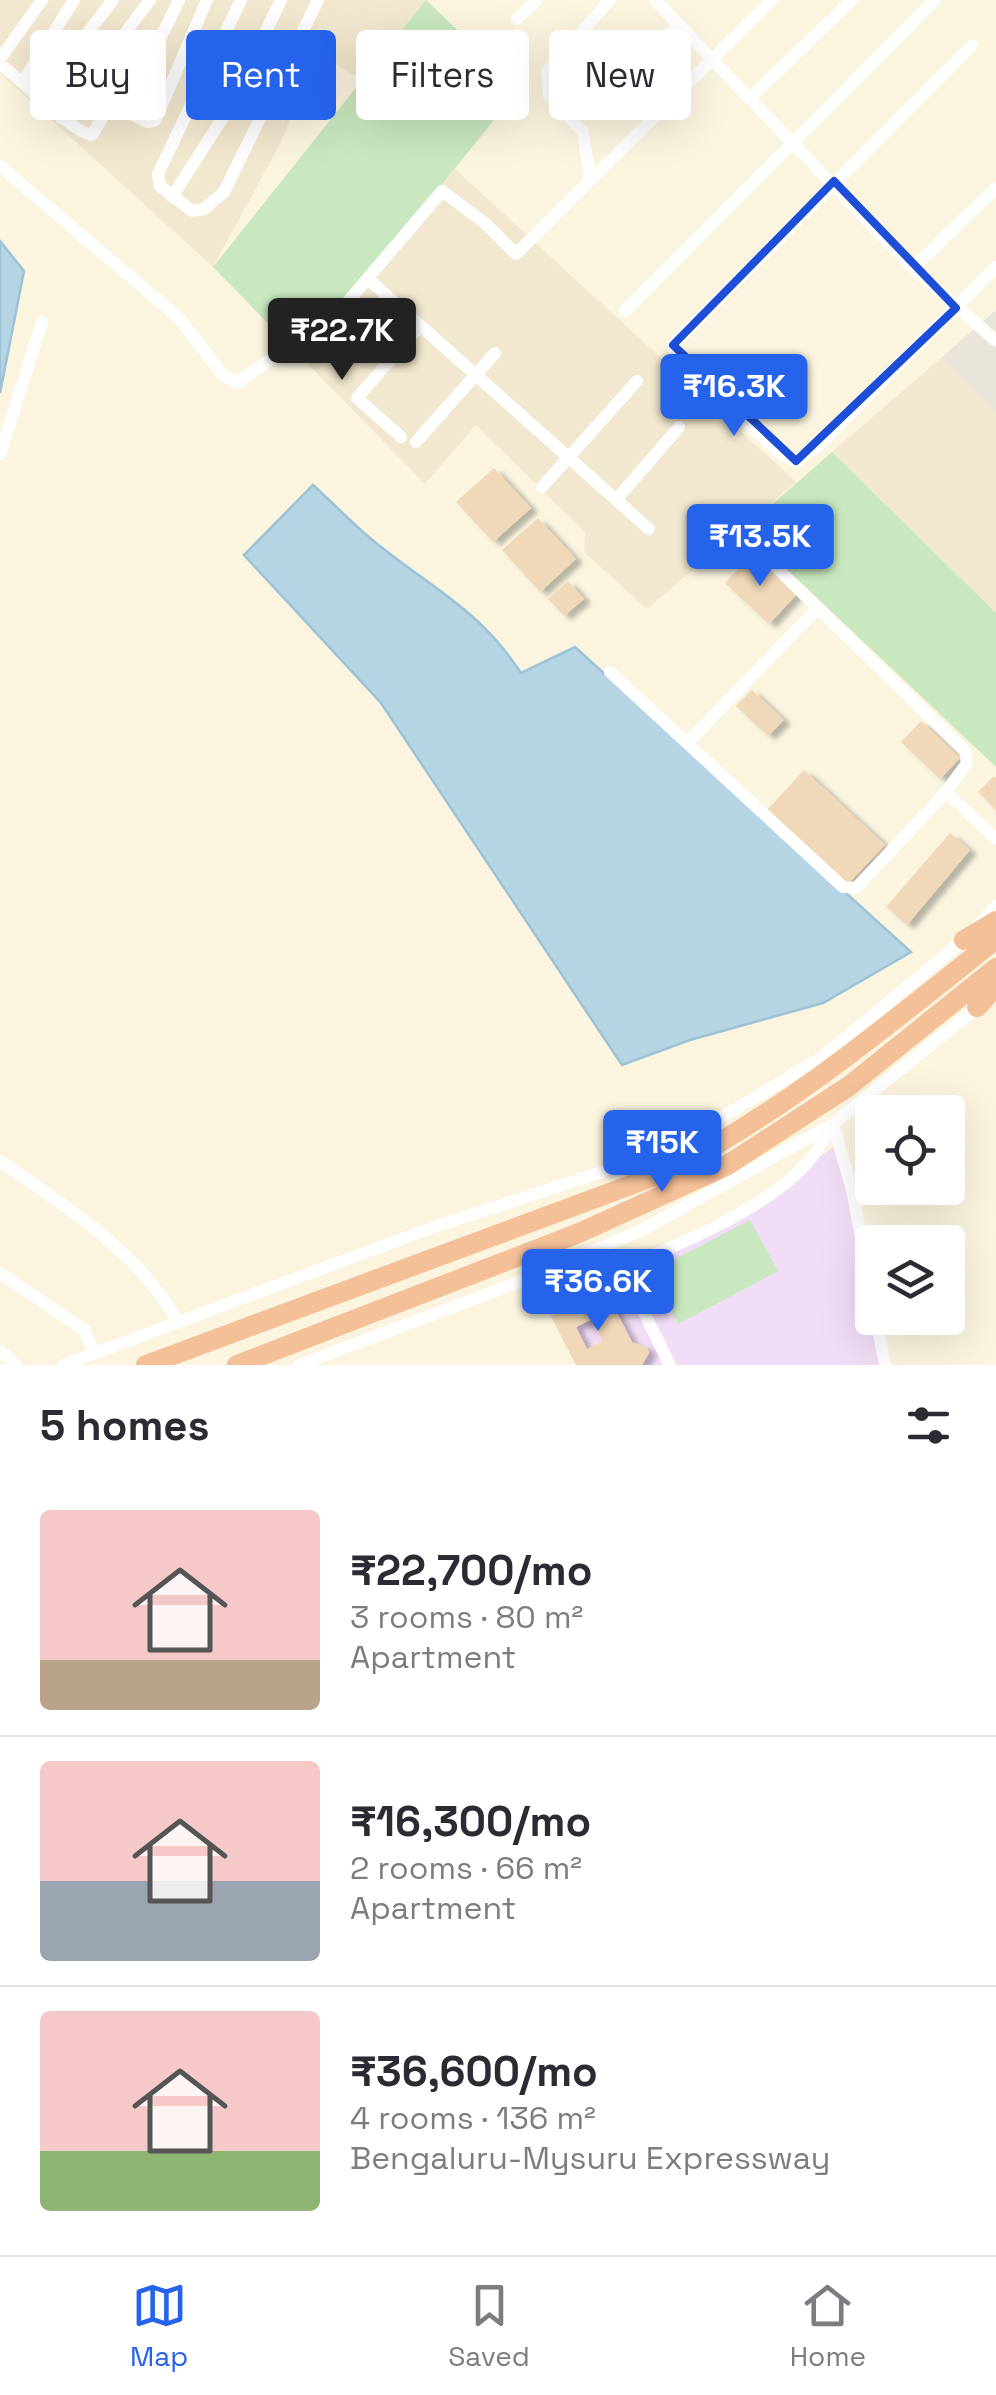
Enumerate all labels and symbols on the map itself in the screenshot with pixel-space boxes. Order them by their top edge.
pin: ₹22.7K [261,298,423,383]
pin: ₹16.3K [653,354,815,439]
pin: ₹13.5K [679,504,841,589]
pin: ₹15K [603,1110,721,1195]
pin: ₹36.6K [517,1249,679,1334]

